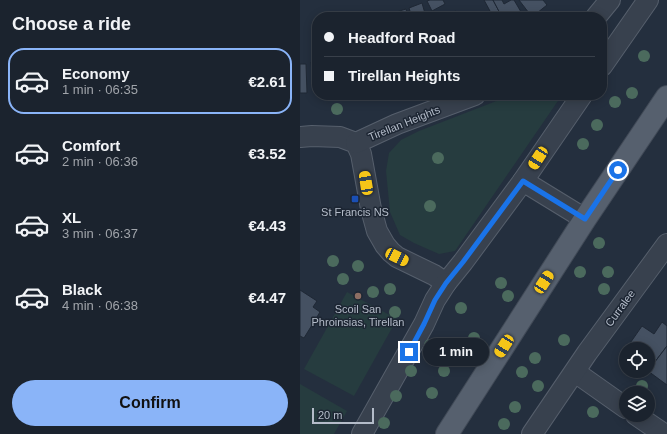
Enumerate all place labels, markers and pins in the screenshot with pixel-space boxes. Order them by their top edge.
marker: St Francis NS [350,194,360,204]
place label: St Francis NS [321,206,389,218]
marker: Scoil San Phroinsias, Tirellan [353,291,363,301]
place label: Scoil San Phroinsias, Tirellan [312,303,404,328]

